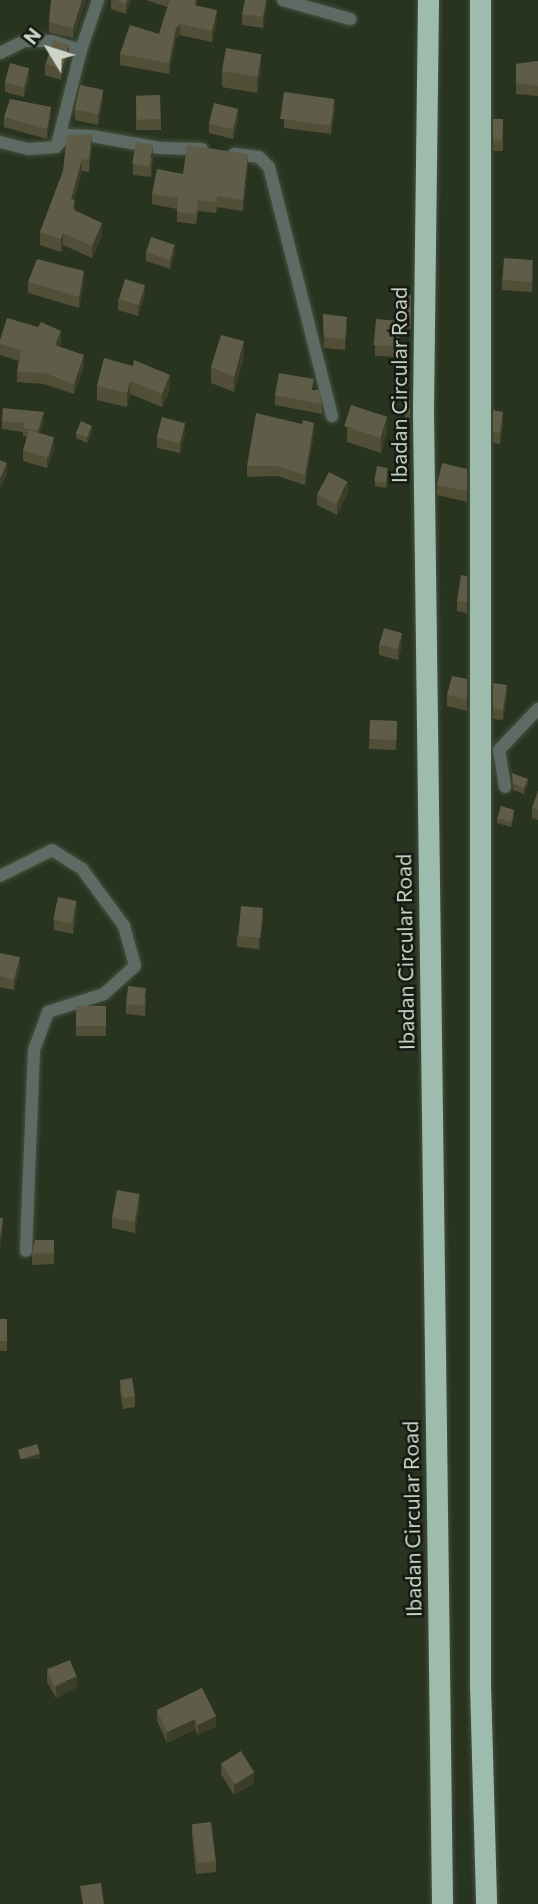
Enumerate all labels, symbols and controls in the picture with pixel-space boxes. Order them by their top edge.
north arrow [14,14,84,84]
text: N [19,23,46,48]
street label: Ibadan Circular Road [386,287,412,483]
street label: Ibadan Circular Road [391,854,419,1050]
street label: Ibadan Circular Road [398,1421,426,1617]

